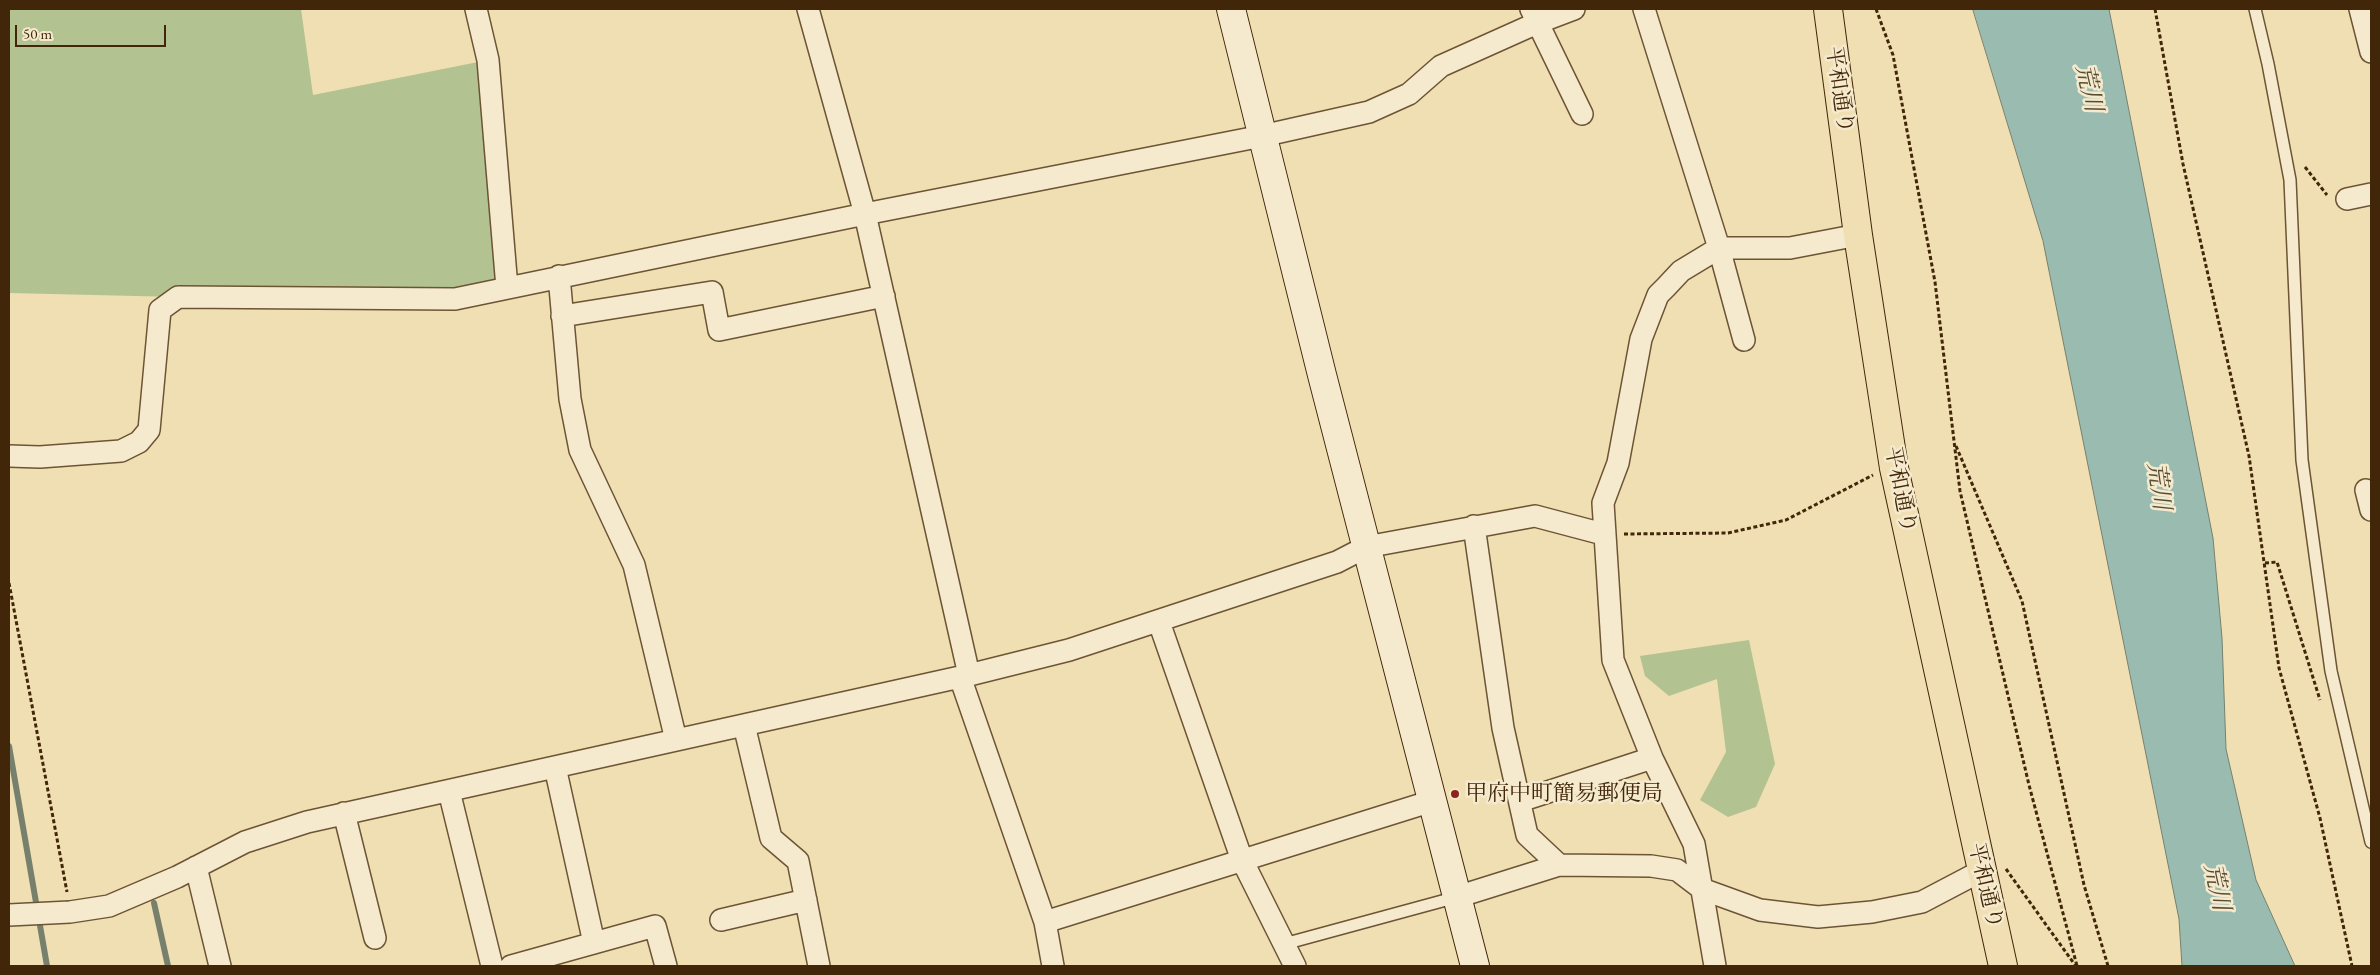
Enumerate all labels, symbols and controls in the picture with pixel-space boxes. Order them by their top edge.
scale bar [18,15,169,47]
text: 50 m [23,24,52,43]
street label: 平和通り [1820,45,1858,135]
water label: 荒川 [2069,61,2107,115]
street label: 平和通り [1879,444,1921,536]
water label: 荒川 [2140,460,2176,512]
place label: 甲府中町簡易郵便局 [1465,781,1663,807]
marker: 甲府中町簡易郵便局 [1449,788,1461,800]
street label: 平和通り [1962,840,2008,932]
water label: 荒川 [2197,861,2235,913]

